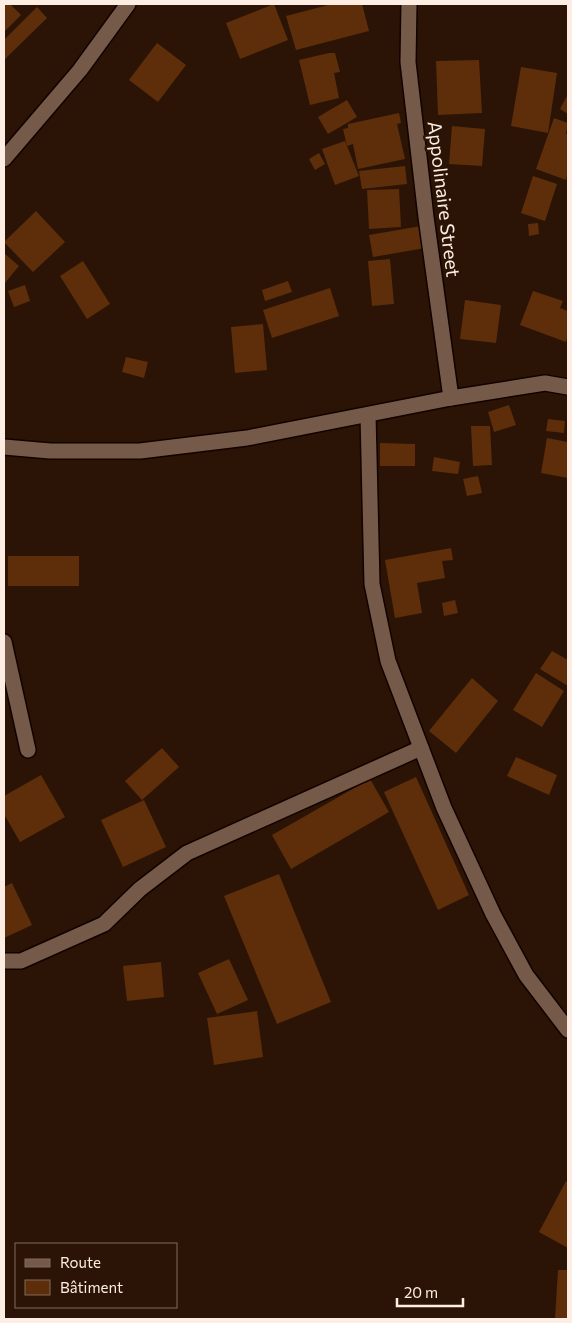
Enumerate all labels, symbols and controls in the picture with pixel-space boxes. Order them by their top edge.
street label: Appolinaire Street [424,120,466,278]
legend [15,1243,178,1308]
text: Route [60,1253,101,1271]
scale bar [397,1276,463,1308]
text: Bâtiment [60,1278,123,1296]
text: 20 m [404,1283,438,1301]

